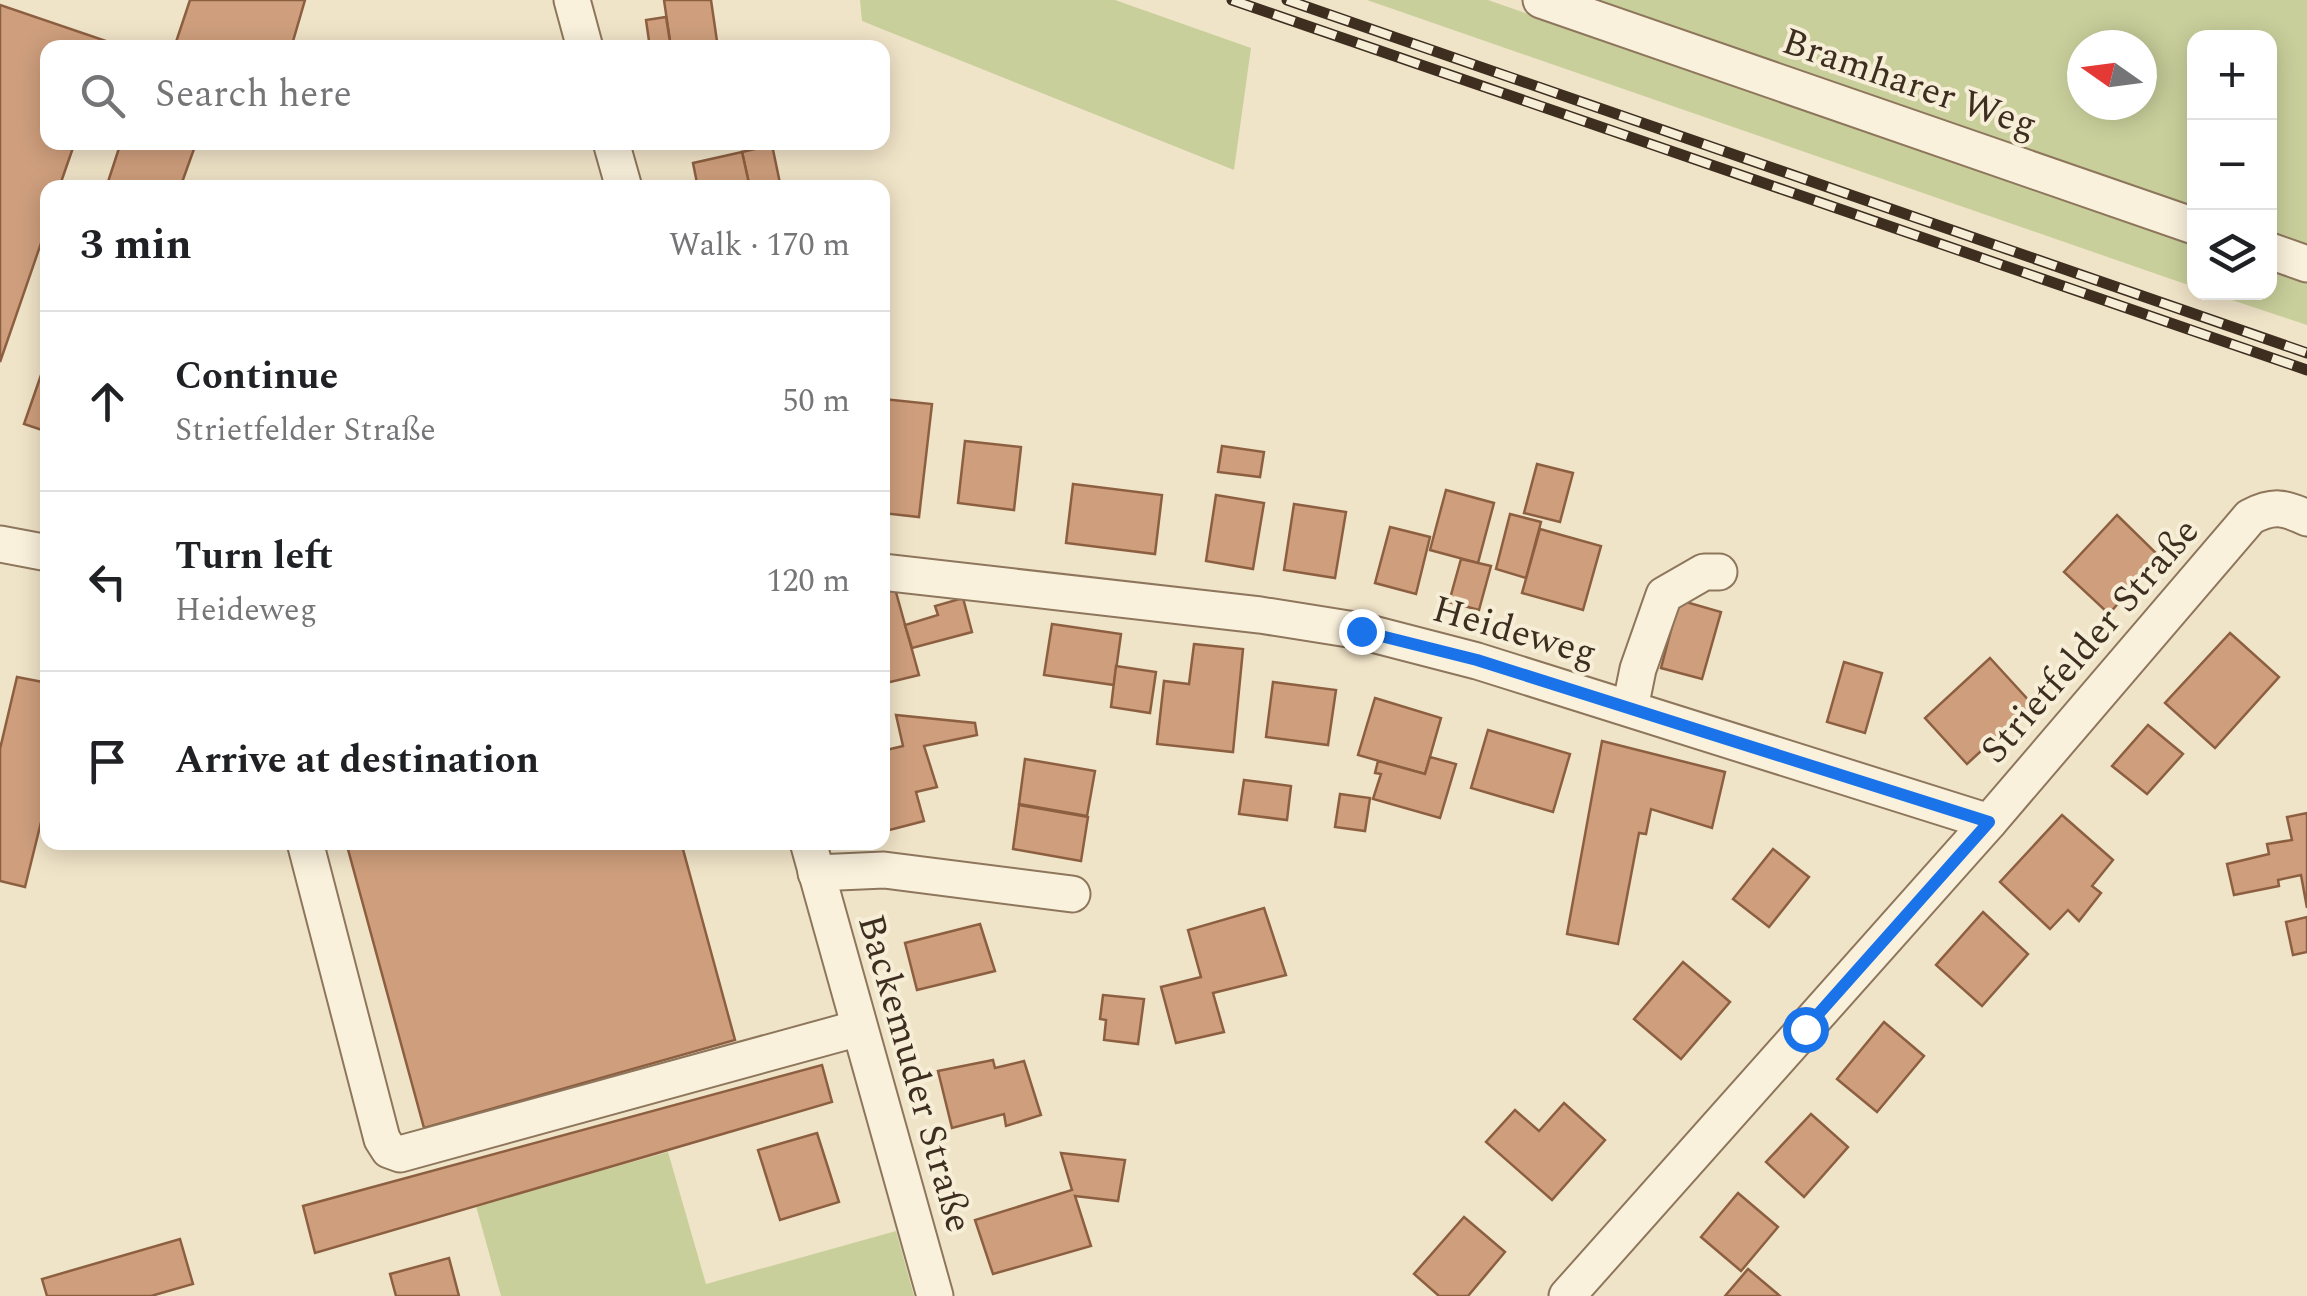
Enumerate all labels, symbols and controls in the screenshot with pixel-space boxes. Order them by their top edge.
street label: Bramharer Weg [1774,13,2045,155]
north arrow [2067,30,2157,120]
map controls [2187,30,2277,300]
button: + [2187,30,2277,120]
search box [40,40,890,150]
text: Search here [155,66,352,124]
icon: search [75,68,130,123]
button: − [2187,120,2277,210]
button: layers [2187,210,2277,300]
text: 3 min [80,214,192,277]
text: Walk · 170 m [669,221,850,270]
text: Continue [175,348,338,406]
icon: ahead [80,374,135,429]
text: 50 m [782,377,850,426]
text: Strietfelder Straße [175,406,436,455]
street label: Strietfelder Straße [1967,505,2214,777]
text: Turn left [175,528,333,586]
icon: left [80,554,135,609]
text: 120 m [766,557,850,606]
street label: Heideweg [1425,581,1603,683]
text: Heideweg [175,586,317,635]
route end [1339,609,1385,655]
text: Arrive at destination [175,732,539,790]
icon: arrive [80,734,135,789]
street label: Backemuder Straße [841,908,987,1239]
route start [1783,1007,1829,1053]

